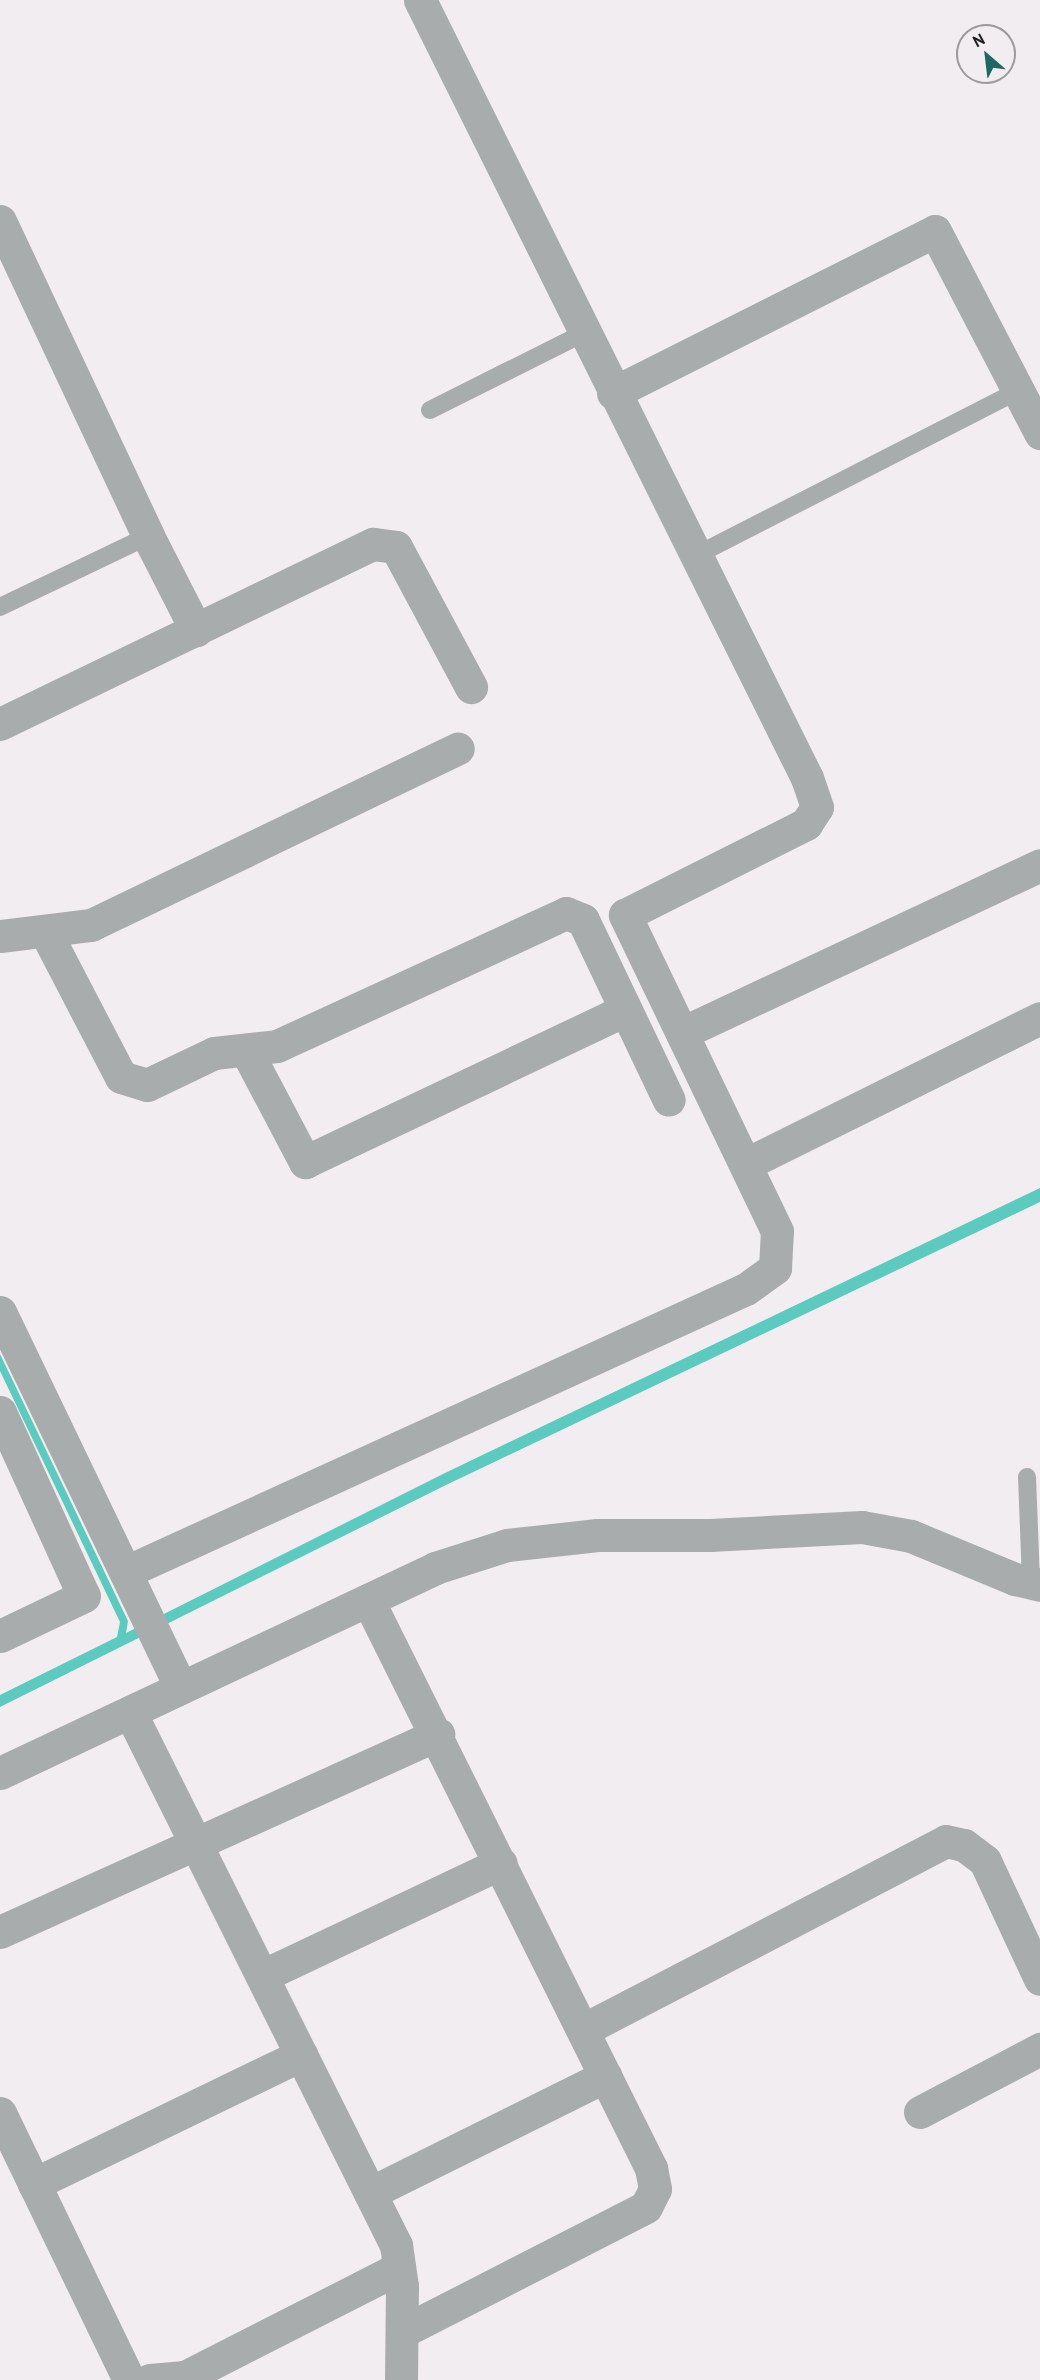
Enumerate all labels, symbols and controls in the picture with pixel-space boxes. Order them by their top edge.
north arrow [956,24,1016,84]
text: N [969,29,988,51]

